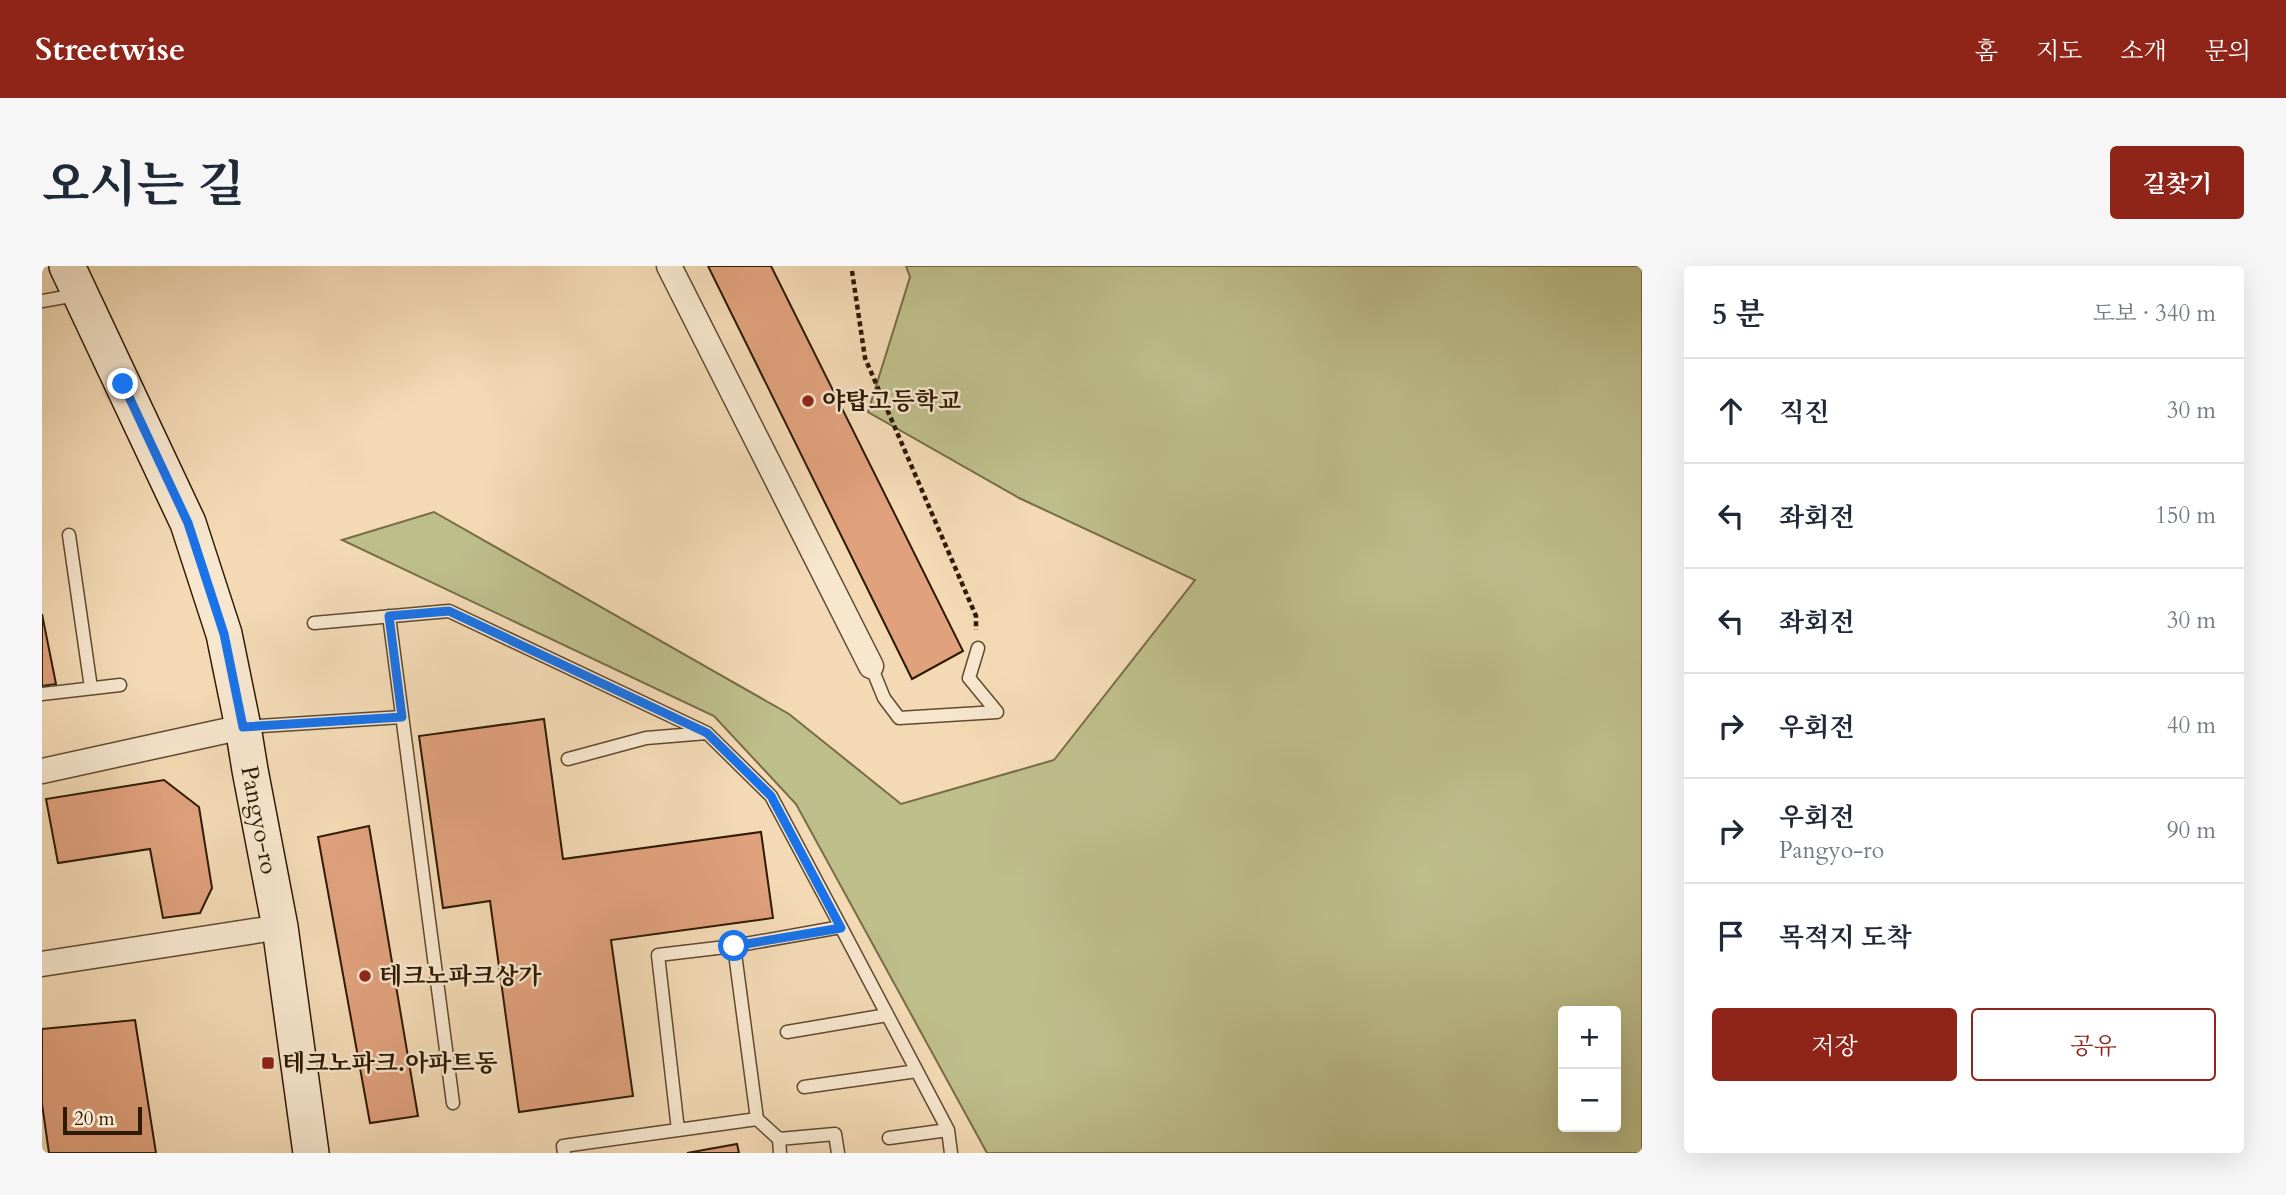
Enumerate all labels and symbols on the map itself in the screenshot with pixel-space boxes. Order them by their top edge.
route end [107,368,138,399]
place label: 야탑고등학교 [822,385,961,418]
marker: 야탑고등학교 [800,393,816,409]
street label: Pangyo-ro [233,763,286,877]
route start [718,930,749,961]
place label: 테크노파크상가 [379,960,542,993]
marker: 테크노파크상가 [357,968,373,984]
place label: 테크노파크.아파트동 [282,1047,498,1080]
marker: 테크노파크.아파트동 [260,1055,276,1071]
scale bar [63,1104,142,1136]

